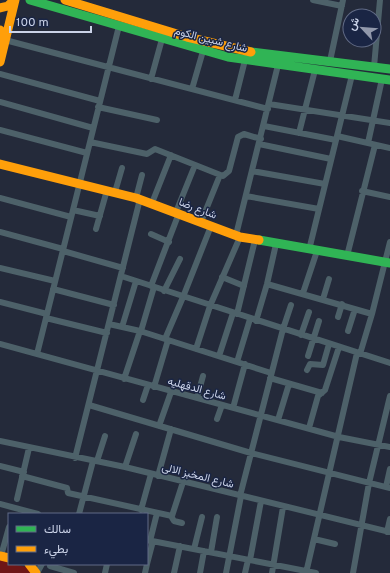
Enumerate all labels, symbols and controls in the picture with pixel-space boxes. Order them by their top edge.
scale bar [10,8,91,34]
north arrow [342,8,382,48]
text: 100 m [16,15,49,31]
text: ش [345,15,363,33]
street label: شارع شبين الكوم [173,24,249,56]
street label: شارع رضا [177,195,219,223]
street label: شارع الدقهليه [166,374,228,404]
street label: شارع المخبز الالى [160,460,236,492]
legend [8,513,148,565]
text: سالك [44,522,71,538]
text: بطيء [44,542,68,559]

